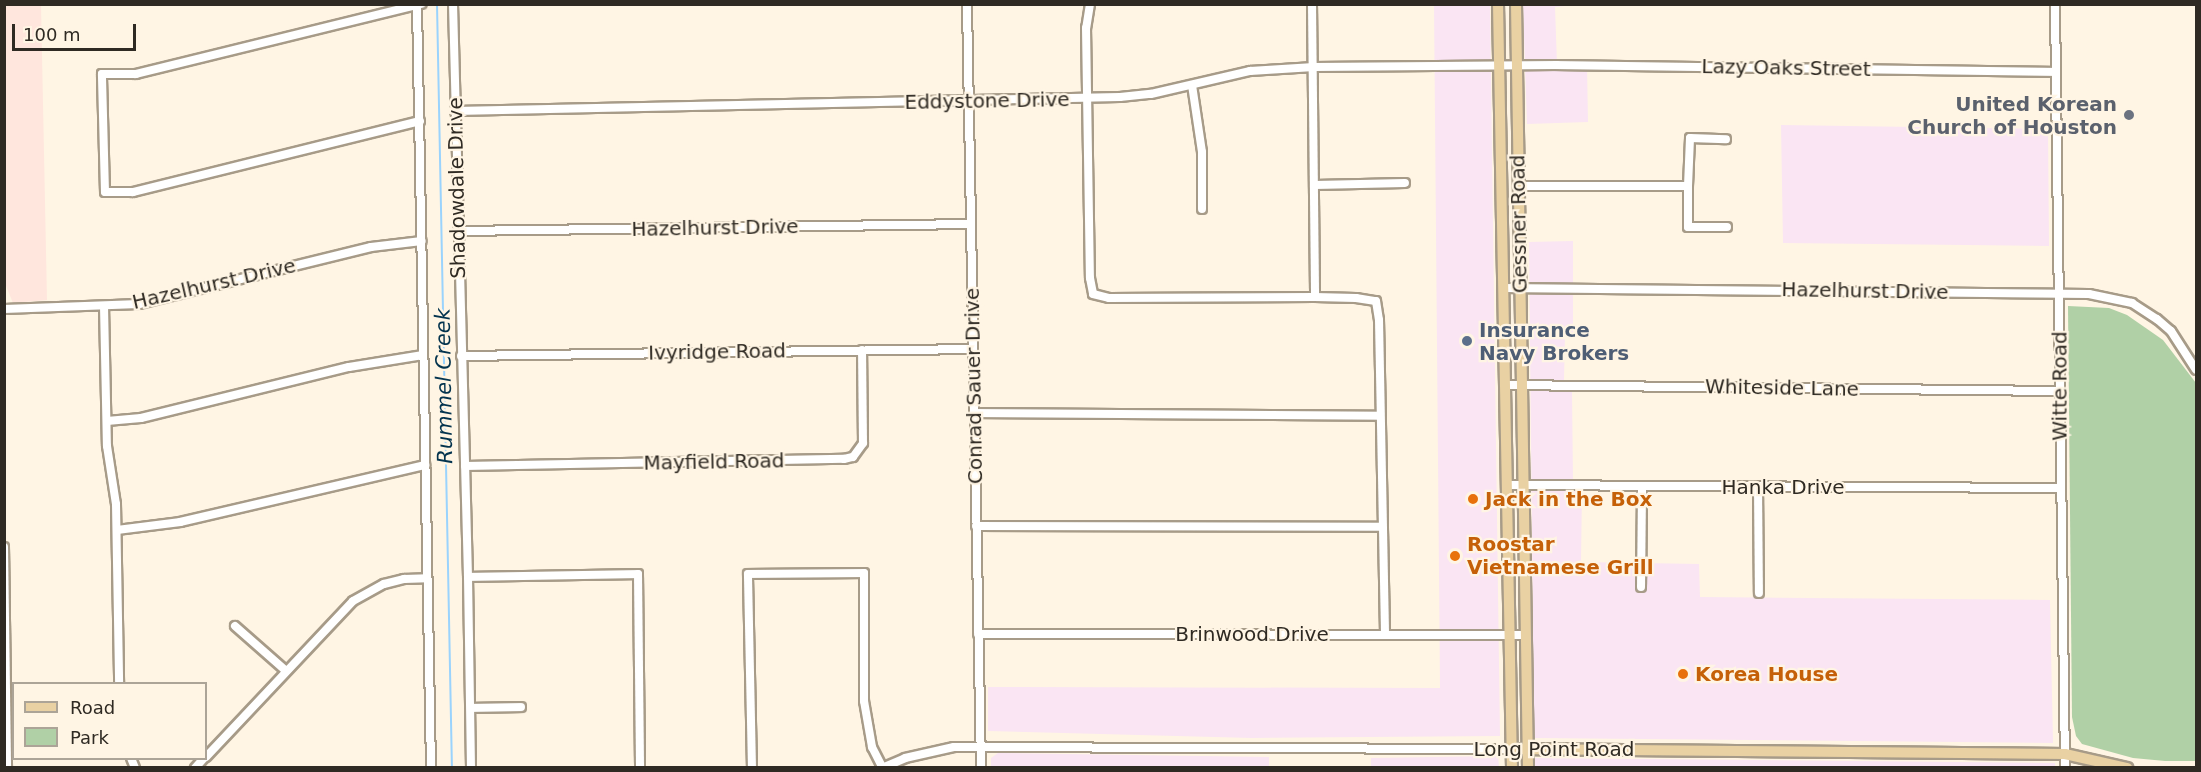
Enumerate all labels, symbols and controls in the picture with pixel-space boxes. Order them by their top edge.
scale bar [15,12,140,50]
text: 100 m [23,24,81,45]
street label: Lazy Oaks Street [1701,55,1871,81]
street label: Eddystone Drive [904,88,1070,114]
place label: United Korean Church of Houston [1907,92,2117,139]
street label: Shadowdale Drive [443,97,471,279]
marker: United Korean Church of Houston [2122,108,2136,122]
street label: Gessner Road [1506,155,1532,293]
street label: Hazelhurst Drive [631,215,799,241]
street label: Hazelhurst Drive [130,254,298,314]
street label: Hazelhurst Drive [1781,278,1949,304]
street label: Conrad Sauer Drive [960,288,988,484]
water label: Rummel Creek [430,308,458,464]
place label: Insurance Navy Brokers [1479,318,1629,365]
street label: Witte Road [2048,331,2072,441]
marker: Insurance Navy Brokers [1460,334,1474,348]
street label: Ivyridge Road [648,339,786,365]
street label: Whiteside Lane [1705,375,1859,401]
street label: Mayfield Road [643,449,785,475]
street label: Hanka Drive [1721,475,1845,499]
place label: Jack in the Box [1485,487,1652,511]
marker: Jack in the Box [1466,492,1480,506]
place label: Roostar Vietnamese Grill [1467,532,1654,579]
marker: Roostar Vietnamese Grill [1448,549,1462,563]
street label: Brinwood Drive [1175,622,1329,646]
place label: Korea House [1695,662,1838,686]
marker: Korea House [1676,667,1690,681]
legend [12,682,207,760]
text: Road [70,697,115,718]
text: Park [70,727,109,748]
street label: Long Point Road [1474,737,1634,761]

